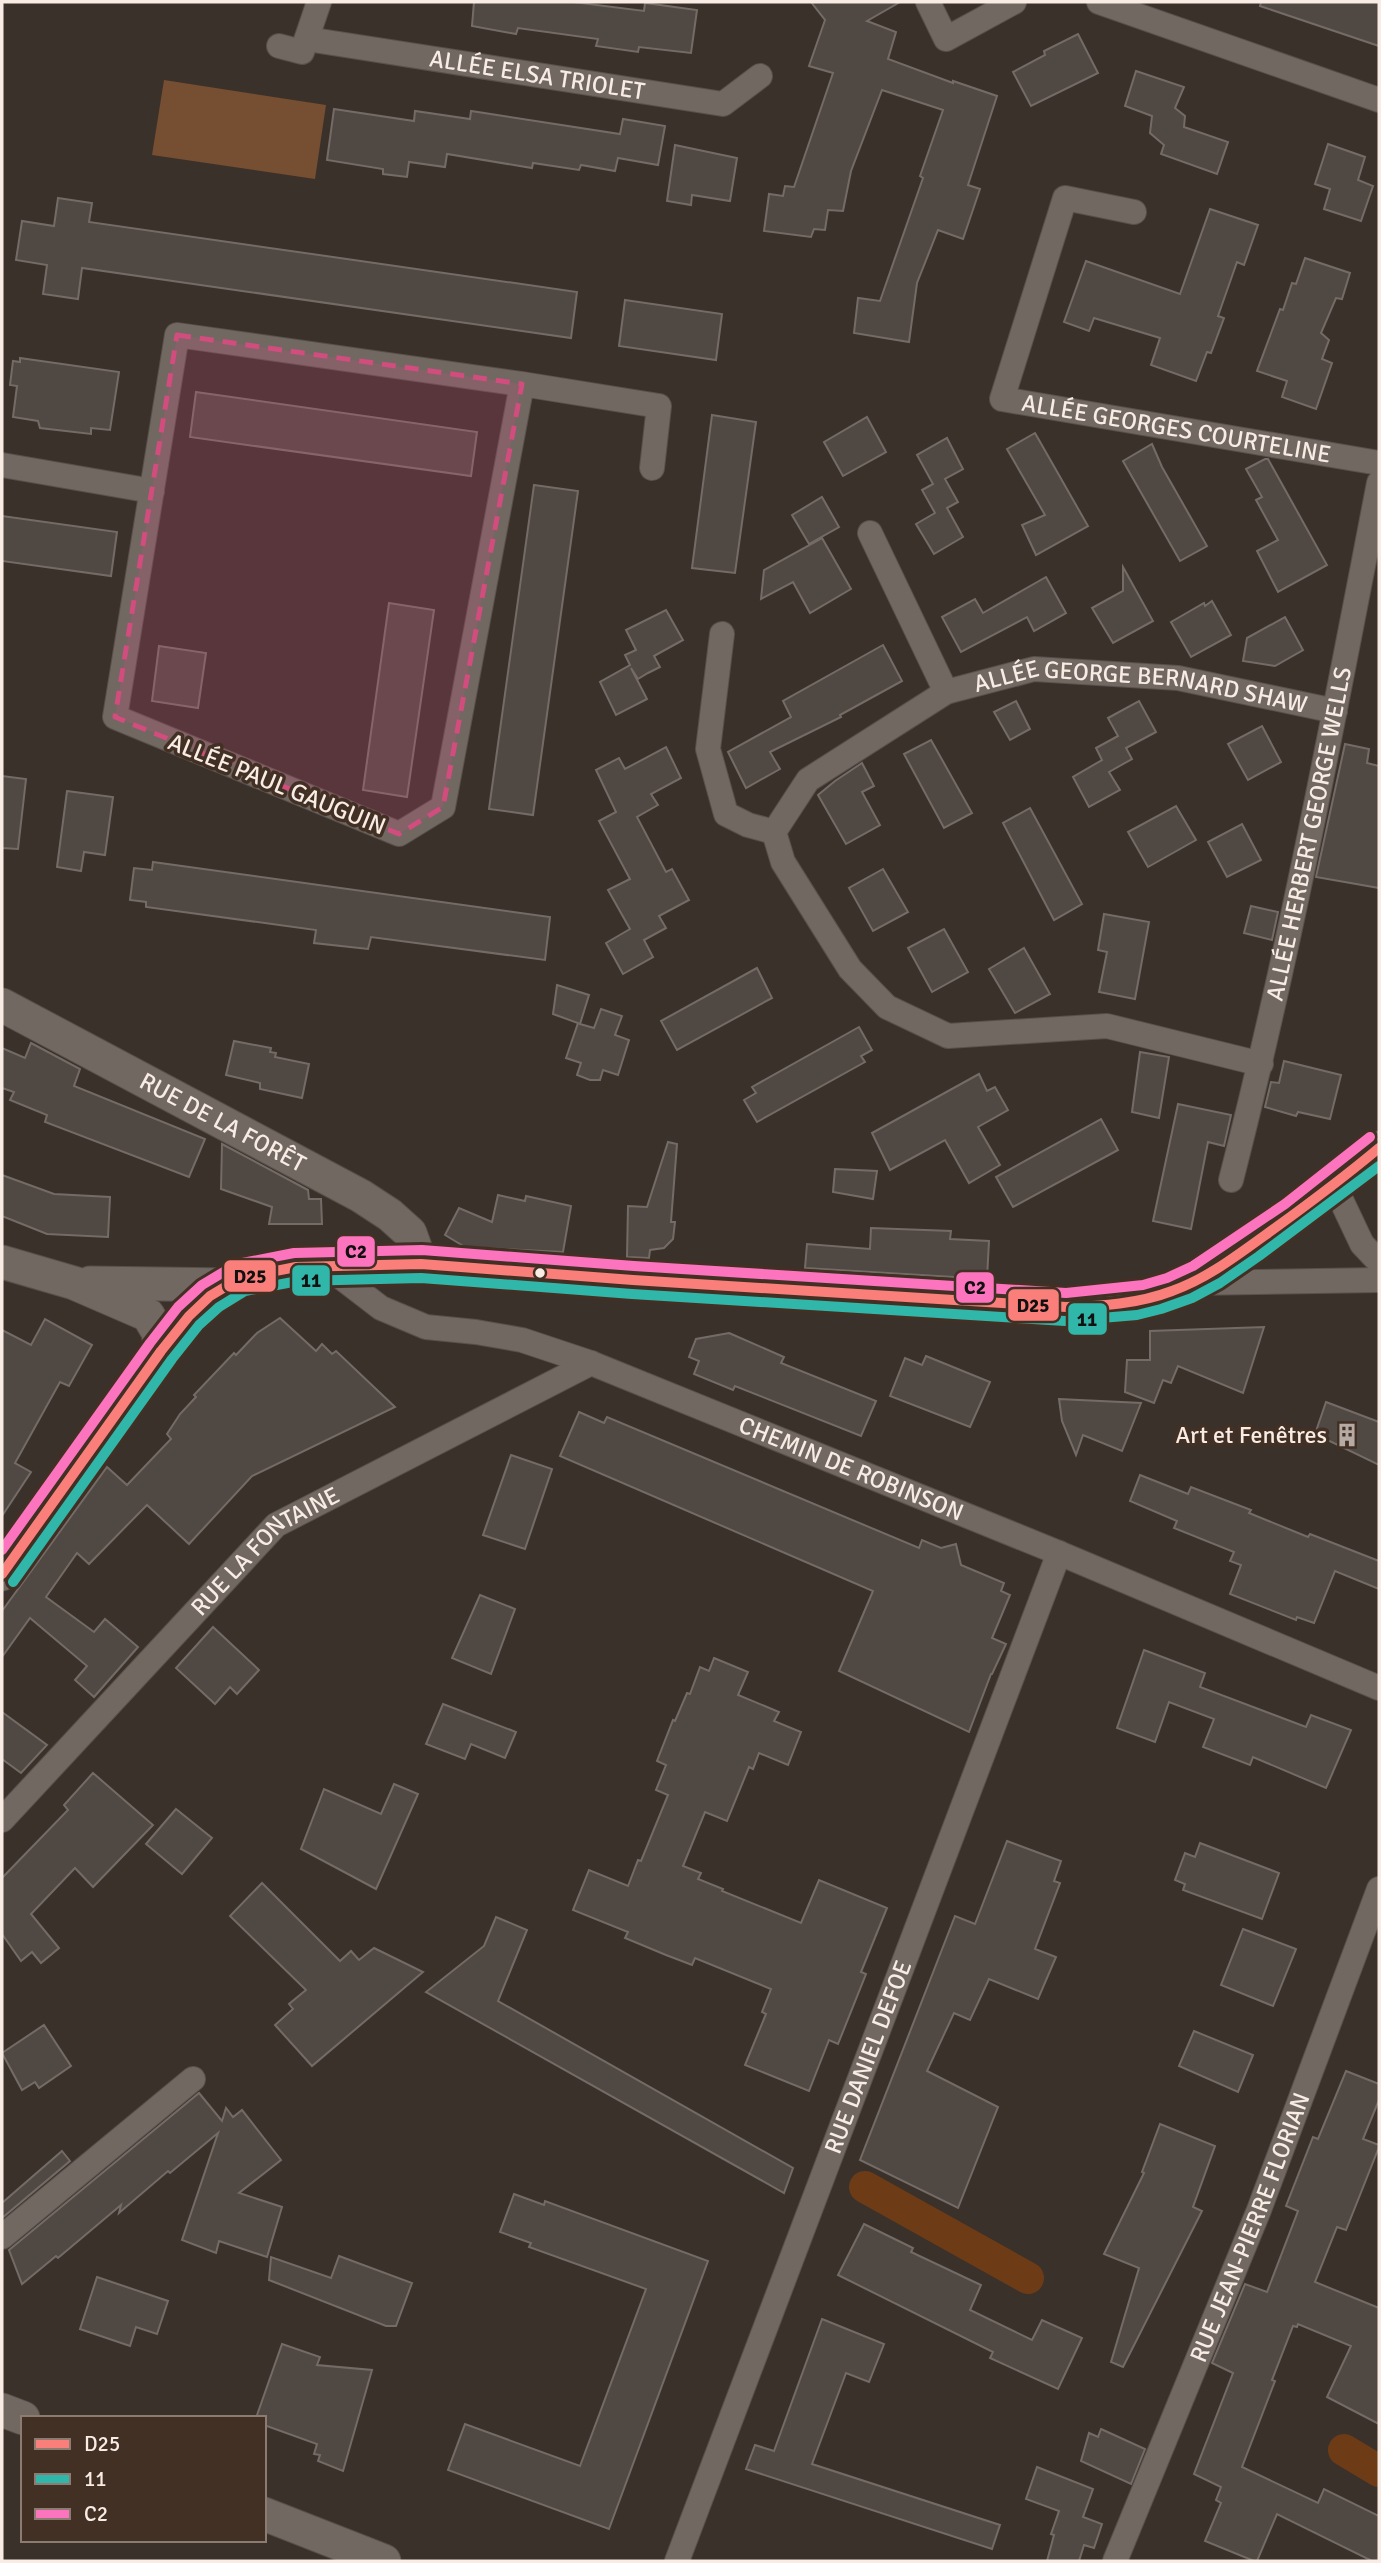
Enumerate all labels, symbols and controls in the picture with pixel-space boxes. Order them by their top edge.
street label: ALLÉE ELSA TRIOLET [427,43,647,107]
street label: ALLÉE GEORGES COURTELINE [1020,388,1333,470]
street label: ALLÉE GEORGE BERNARD SHAW [971,653,1310,720]
street label: ALLÉE HERBERT GEORGE WELLS [1260,664,1358,1004]
street label: ALLÉE PAUL GAUGUIN [164,727,390,841]
street label: RUE DE LA FORÊT [135,1066,311,1179]
line badge: C2 [336,1235,376,1268]
text: C2 [345,1240,367,1264]
line badge: D25 [223,1259,277,1293]
line badge: 11 [291,1264,331,1297]
text: D25 [233,1265,267,1289]
unlabelled marker [533,1266,547,1280]
text: 11 [301,1269,321,1293]
line badge: C2 [955,1271,995,1304]
text: C2 [964,1276,986,1300]
line badge: D25 [1007,1288,1060,1322]
text: D25 [1016,1294,1050,1318]
line badge: 11 [1067,1302,1108,1336]
text: 11 [1077,1308,1097,1332]
street label: CHEMIN DE ROBINSON [734,1410,968,1528]
place label: Art et Fenêtres [1175,1420,1327,1450]
building icon: Art et Fenêtres [1333,1421,1361,1449]
street label: RUE LA FONTAINE [184,1480,344,1622]
street label: RUE DANIEL DEFOE [818,1956,918,2158]
street label: RUE JEAN-PIERRE FLORIAN [1183,2088,1317,2367]
legend [21,2416,266,2542]
text: D25 [84,2431,120,2457]
text: 11 [84,2466,107,2492]
text: C2 [84,2501,108,2527]

